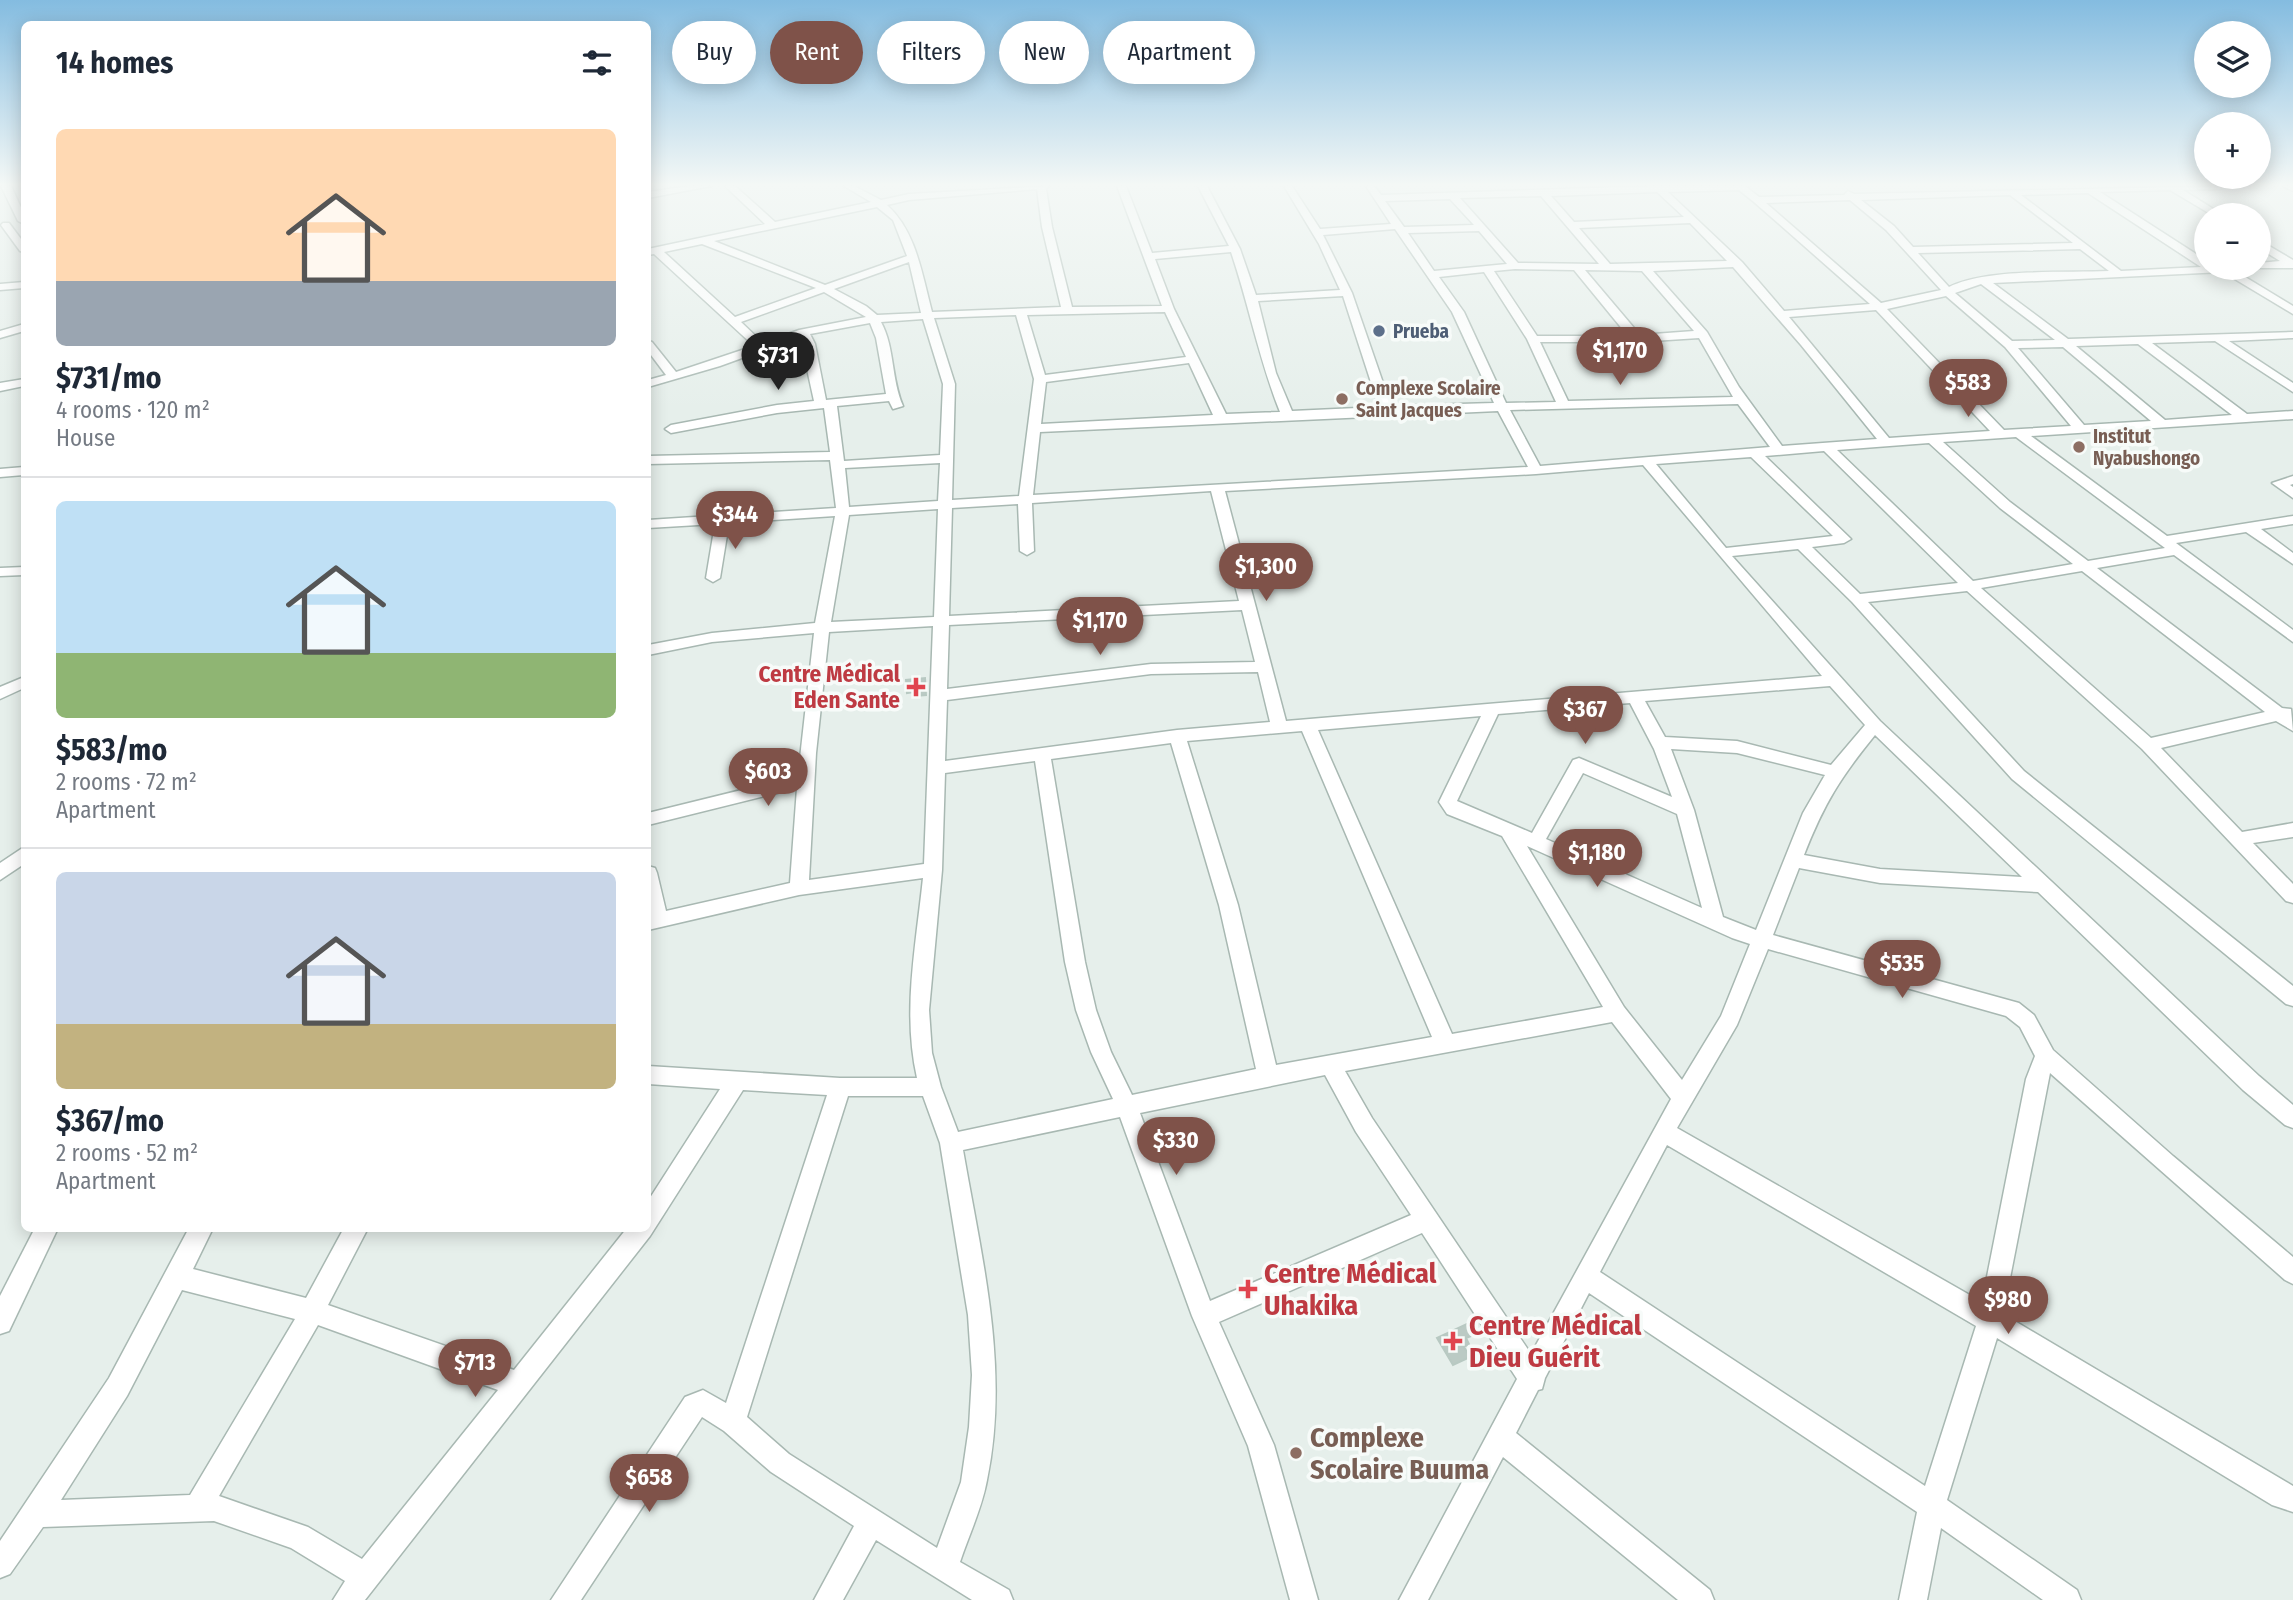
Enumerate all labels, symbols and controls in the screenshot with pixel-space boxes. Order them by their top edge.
chip: Buy [672,21,756,84]
chip: Rent [770,21,863,84]
chip: Filters [877,21,985,84]
chip: New [999,21,1089,84]
chip: Apartment [1103,21,1255,84]
map controls [2194,21,2271,280]
button: layers [2194,21,2271,98]
icon: filters [578,44,616,82]
text: 14 homes [56,45,173,81]
button: + [2194,112,2271,189]
icon: home [273,175,399,301]
button: − [2194,203,2271,280]
place label: Prueba [1393,320,1449,343]
marker: Prueba [1371,323,1387,339]
pin: $1,170 [1563,328,1677,387]
pin: $731 [737,332,819,392]
text: $1,170 [1592,336,1648,364]
text: $731 [757,341,799,369]
text: $731/mo [56,360,162,396]
pin: $583 [1927,360,2009,419]
text: $583 [1945,368,1991,396]
place label: Complexe Scolaire Saint Jacques [1356,377,1501,422]
marker: Complexe Scolaire Saint Jacques [1334,391,1350,407]
text: 4 rooms · 120 m² [56,396,210,424]
text: House [56,424,115,452]
place label: Institut Nyabushongo [2093,425,2200,470]
marker: Institut Nyabushongo [2071,439,2087,455]
pin: $344 [694,491,776,551]
text: $344 [712,500,758,528]
pin: $1,300 [1209,544,1323,603]
icon: home [273,547,399,673]
text: $1,300 [1235,552,1297,580]
pin: $1,170 [1043,598,1157,657]
text: $1,170 [1072,606,1128,634]
place label: Centre Médical Eden Sante [758,660,901,714]
marker: Centre Médical Eden Sante [906,677,926,697]
pin: $367 [1544,686,1626,746]
text: $367 [1563,695,1607,723]
text: $583/mo [56,732,167,768]
pin: $603 [727,748,809,808]
text: $603 [745,757,791,785]
text: 2 rooms · 72 m² [56,768,197,796]
text: Apartment [56,796,156,824]
pin: $1,180 [1540,830,1654,889]
text: $1,180 [1568,838,1626,866]
icon: home [273,918,399,1044]
pin: $535 [1861,940,1943,1000]
text: $535 [1880,949,1924,977]
text: $367/mo [56,1103,164,1139]
pin: $330 [1135,1118,1217,1177]
text: $330 [1153,1126,1199,1154]
text: 2 rooms · 52 m² [56,1139,198,1167]
text: Apartment [56,1167,156,1195]
place label: Centre Médical Uhakika [1264,1257,1437,1322]
pin: $980 [1967,1276,2049,1336]
marker: Centre Médical Uhakika [1238,1279,1258,1299]
text: $980 [1984,1285,2032,1313]
place label: Centre Médical Dieu Guérit [1469,1309,1642,1374]
marker: Centre Médical Dieu Guérit [1443,1331,1463,1351]
pin: $713 [434,1340,516,1399]
text: $713 [454,1348,496,1376]
place label: Complexe Scolaire Buuma [1310,1421,1489,1486]
marker: Complexe Scolaire Buuma [1288,1445,1304,1461]
pin: $658 [608,1454,690,1514]
text: $658 [626,1463,672,1491]

